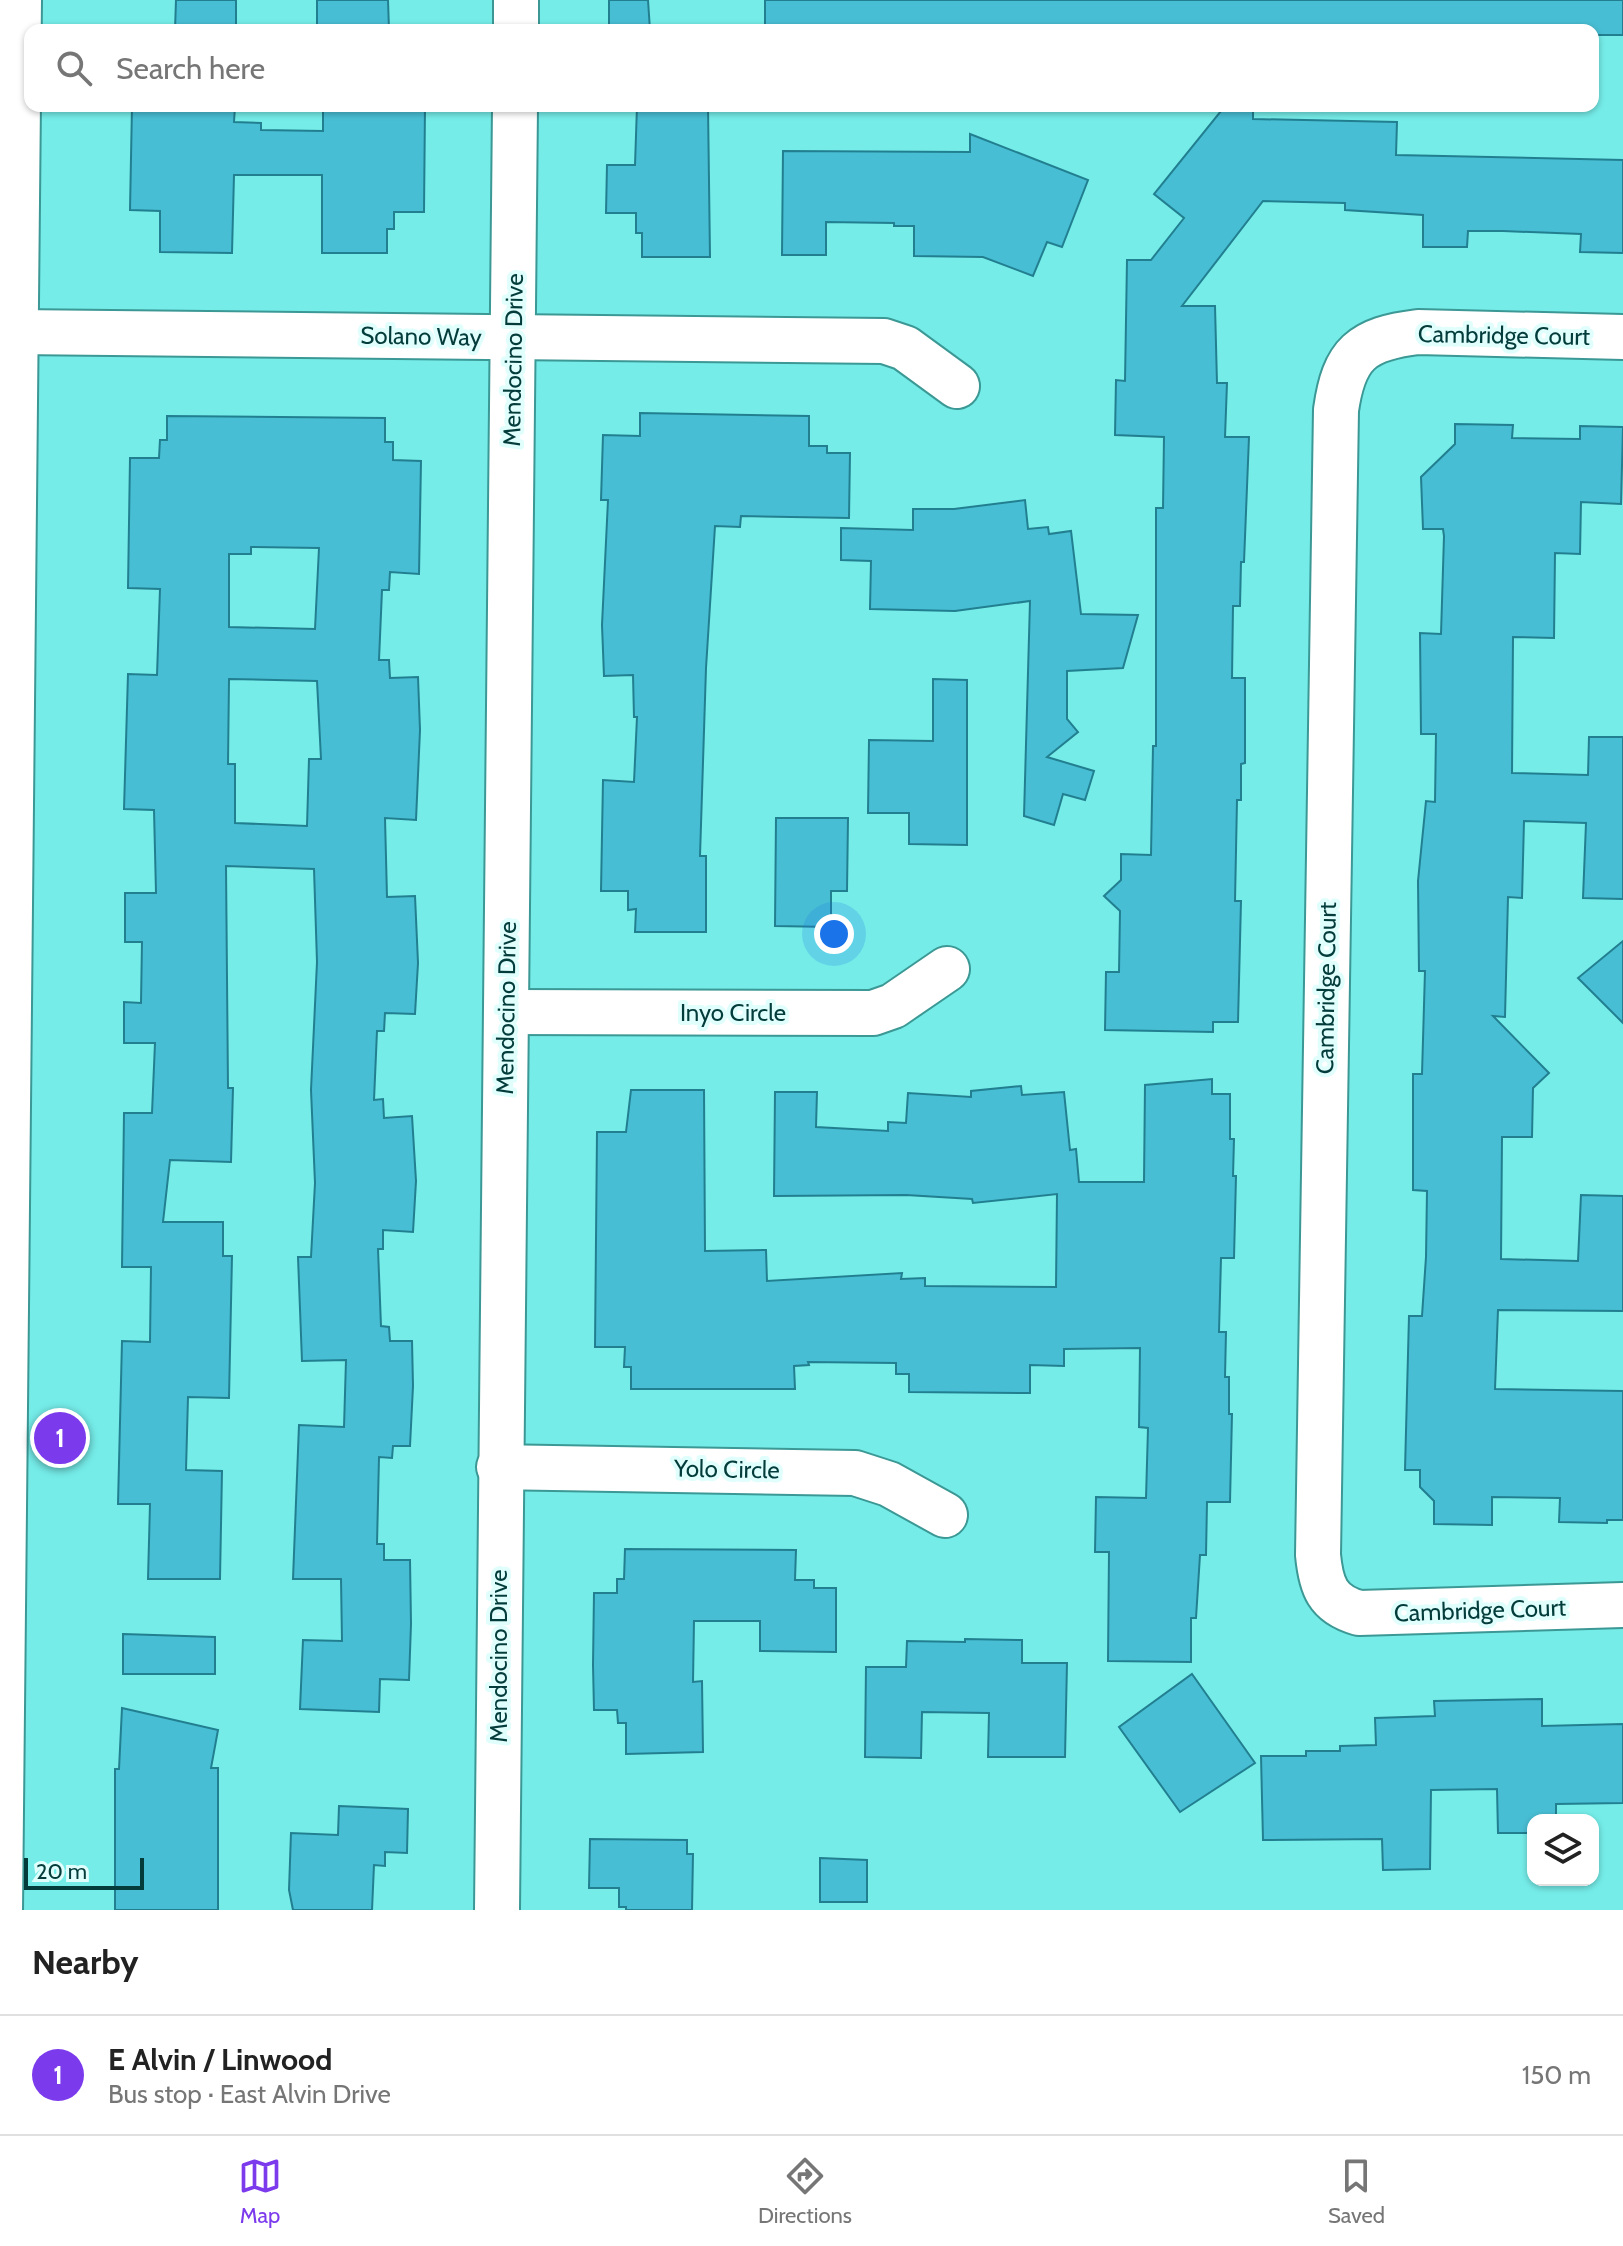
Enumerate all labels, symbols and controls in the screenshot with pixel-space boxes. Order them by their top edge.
search box [24,24,1599,112]
icon: search [52,46,96,90]
text: Search here [116,50,265,87]
street label: Mendocino Drive [497,273,529,447]
street label: Cambridge Court [1418,319,1590,351]
street label: Solano Way [360,320,482,352]
street label: Cambridge Court [1310,902,1342,1074]
your location [814,914,854,954]
street label: Mendocino Drive [490,921,522,1095]
street label: Inyo Circle [680,998,786,1027]
pin: 1 [34,1408,86,1468]
street label: Yolo Circle [673,1454,780,1484]
street label: Mendocino Drive [484,1569,513,1743]
street label: Cambridge Court [1393,1593,1567,1627]
map controls [1527,1814,1599,1886]
button: layers [1527,1814,1599,1886]
scale bar [24,1854,144,1890]
text: 20 m [36,1858,87,1885]
text: Nearby [32,1941,139,1983]
text: E Alvin / Linwood [108,2041,332,2078]
text: 1 [53,2059,63,2091]
text: 150 m [1522,2059,1591,2091]
text: Bus stop · East Alvin Drive [108,2078,391,2110]
tab: Map [238,2154,282,2229]
tab: Directions [758,2154,852,2229]
tab: Saved [1328,2154,1385,2229]

